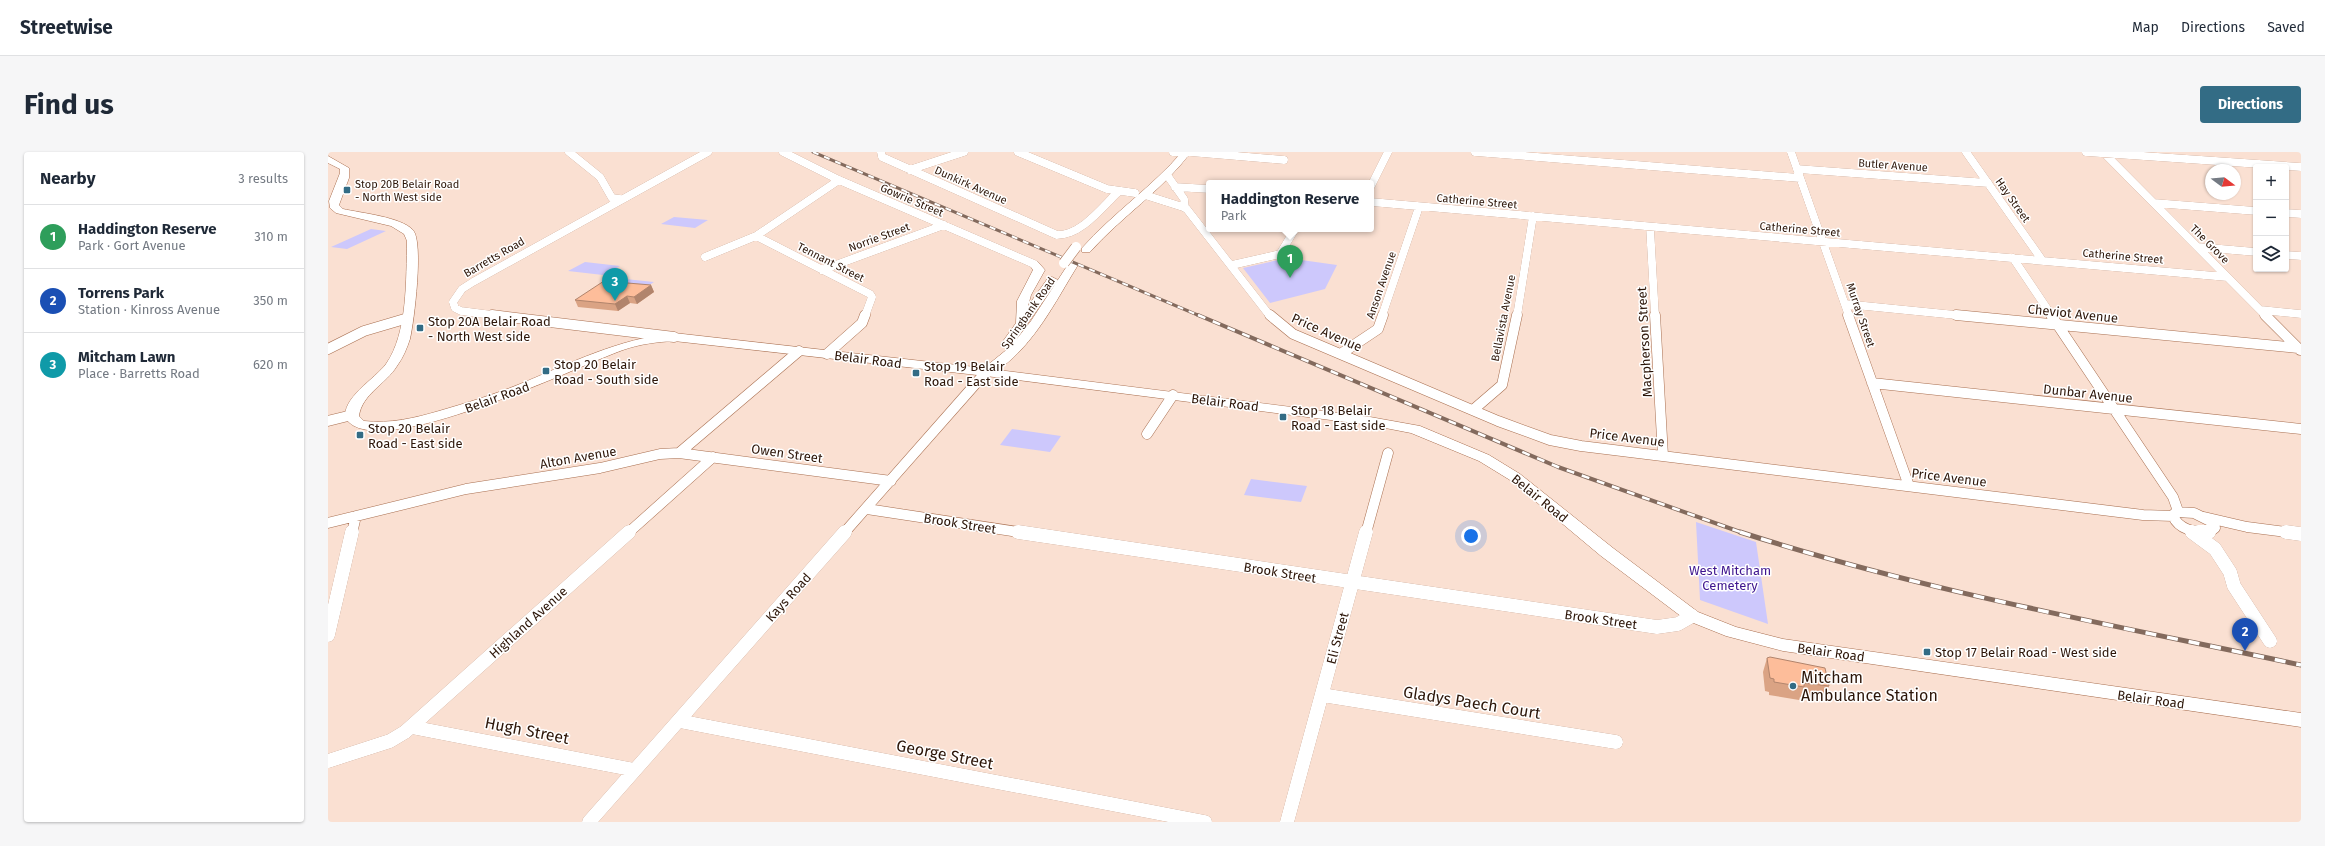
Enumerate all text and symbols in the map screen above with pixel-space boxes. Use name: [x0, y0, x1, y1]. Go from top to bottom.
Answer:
text: Streetwise: [20, 16, 113, 39]
text: Map: [2132, 19, 2159, 36]
text: Directions: [2181, 19, 2245, 36]
text: Saved: [2267, 19, 2305, 36]
button: Directions: [2200, 86, 2301, 123]
text: Find us: [24, 88, 114, 121]
street label: Butler Avenue: [1858, 157, 1928, 174]
street label: Dunkirk Avenue: [933, 164, 1009, 207]
north arrow: [2205, 164, 2241, 200]
map controls: [2253, 164, 2289, 272]
button: +: [2253, 164, 2289, 200]
text: Nearby: [40, 168, 95, 189]
text: 3 results: [238, 171, 288, 186]
street label: Hay Street: [1993, 175, 2033, 225]
place label: Stop 20B Belair Road - North West side: [355, 178, 459, 204]
popup: [1206, 180, 1374, 232]
street label: Gowrie Street: [878, 181, 945, 220]
marker: Stop 20B Belair Road - North West side: [342, 185, 352, 195]
text: Haddington Reserve: [1221, 190, 1359, 208]
street label: Catherine Street: [1436, 191, 1518, 212]
button: −: [2253, 200, 2289, 236]
text: Park: [1221, 208, 1246, 223]
street label: Catherine Street: [1759, 219, 1841, 240]
text: Haddington Reserve: [78, 220, 217, 238]
street label: Norrie Street: [847, 220, 912, 255]
street label: The Grove: [2187, 222, 2232, 267]
text: 1: [50, 229, 56, 244]
text: 310 m: [254, 229, 288, 244]
street label: Barretts Road: [461, 235, 527, 280]
button: layers: [2253, 236, 2289, 272]
text: Park · Gort Avenue: [78, 238, 186, 253]
street label: Tennant Street: [795, 240, 866, 285]
pin: 1: [1277, 245, 1303, 278]
street label: Catherine Street: [2082, 246, 2164, 267]
street label: Anson Avenue: [1364, 250, 1399, 320]
pin: 3: [602, 268, 628, 301]
street label: Bellavista Avenue: [1489, 274, 1518, 362]
street label: Springbank Road: [999, 275, 1058, 352]
street label: Murray Street: [1843, 281, 1878, 349]
text: Torrens Park: [78, 284, 164, 302]
street label: Macpherson Street: [1634, 286, 1655, 398]
text: 2: [50, 293, 56, 308]
text: 350 m: [253, 293, 288, 308]
street label: Cheviot Avenue: [2027, 301, 2119, 326]
text: Station · Kinross Avenue: [78, 302, 220, 317]
street label: Price Avenue: [1289, 310, 1364, 355]
place label: Stop 20A Belair Road - North West side: [428, 314, 551, 344]
marker: Stop 20A Belair Road - North West side: [415, 323, 425, 333]
text: Mitcham Lawn: [78, 348, 175, 366]
street label: Belair Road: [833, 348, 903, 371]
text: 3: [50, 357, 56, 372]
text: 620 m: [253, 357, 288, 372]
place label: Stop 20 Belair Road - South side: [554, 357, 659, 387]
place label: Stop 19 Belair Road - East side: [924, 359, 1019, 389]
text: Place · Barretts Road: [78, 366, 200, 381]
marker: Stop 20 Belair Road - South side: [541, 366, 551, 376]
marker: Stop 19 Belair Road - East side: [911, 368, 921, 378]
street label: Belair Road: [463, 379, 532, 416]
street label: Dunbar Avenue: [2042, 381, 2133, 406]
street label: Belair Road: [1190, 391, 1260, 414]
place label: Stop 18 Belair Road - East side: [1291, 403, 1386, 433]
marker: Stop 18 Belair Road - East side: [1278, 412, 1288, 422]
place label: Stop 20 Belair Road - East side: [368, 421, 463, 451]
street label: Price Avenue: [1589, 425, 1665, 450]
marker: Stop 20 Belair Road - East side: [355, 430, 365, 440]
street label: Owen Street: [750, 441, 824, 466]
street label: Alton Avenue: [539, 443, 618, 472]
street label: Price Avenue: [1911, 465, 1987, 490]
street label: Belair Road: [1509, 471, 1571, 526]
street label: Brook Street: [923, 510, 997, 537]
your location: [1461, 526, 1481, 546]
street label: Brook Street: [1243, 559, 1317, 586]
park label: West Mitcham Cemetery: [1689, 563, 1771, 593]
street label: Kays Road: [763, 570, 814, 625]
street label: Highland Avenue: [486, 583, 570, 661]
street label: Brook Street: [1564, 607, 1638, 632]
street label: Eli Street: [1323, 610, 1352, 666]
pin: 2: [2232, 618, 2258, 651]
street label: Belair Road: [1796, 640, 1866, 665]
place label: Stop 17 Belair Road - West side: [1935, 645, 2117, 660]
marker: Stop 17 Belair Road - West side: [1922, 647, 1932, 657]
place label: Mitcham Ambulance Station: [1801, 668, 1938, 705]
marker: Mitcham Ambulance Station: [1788, 681, 1798, 691]
street label: Gladys Paech Court: [1402, 682, 1542, 723]
street label: Belair Road: [2116, 687, 2186, 712]
street label: Hugh Street: [483, 713, 571, 748]
street label: George Street: [895, 736, 995, 773]

